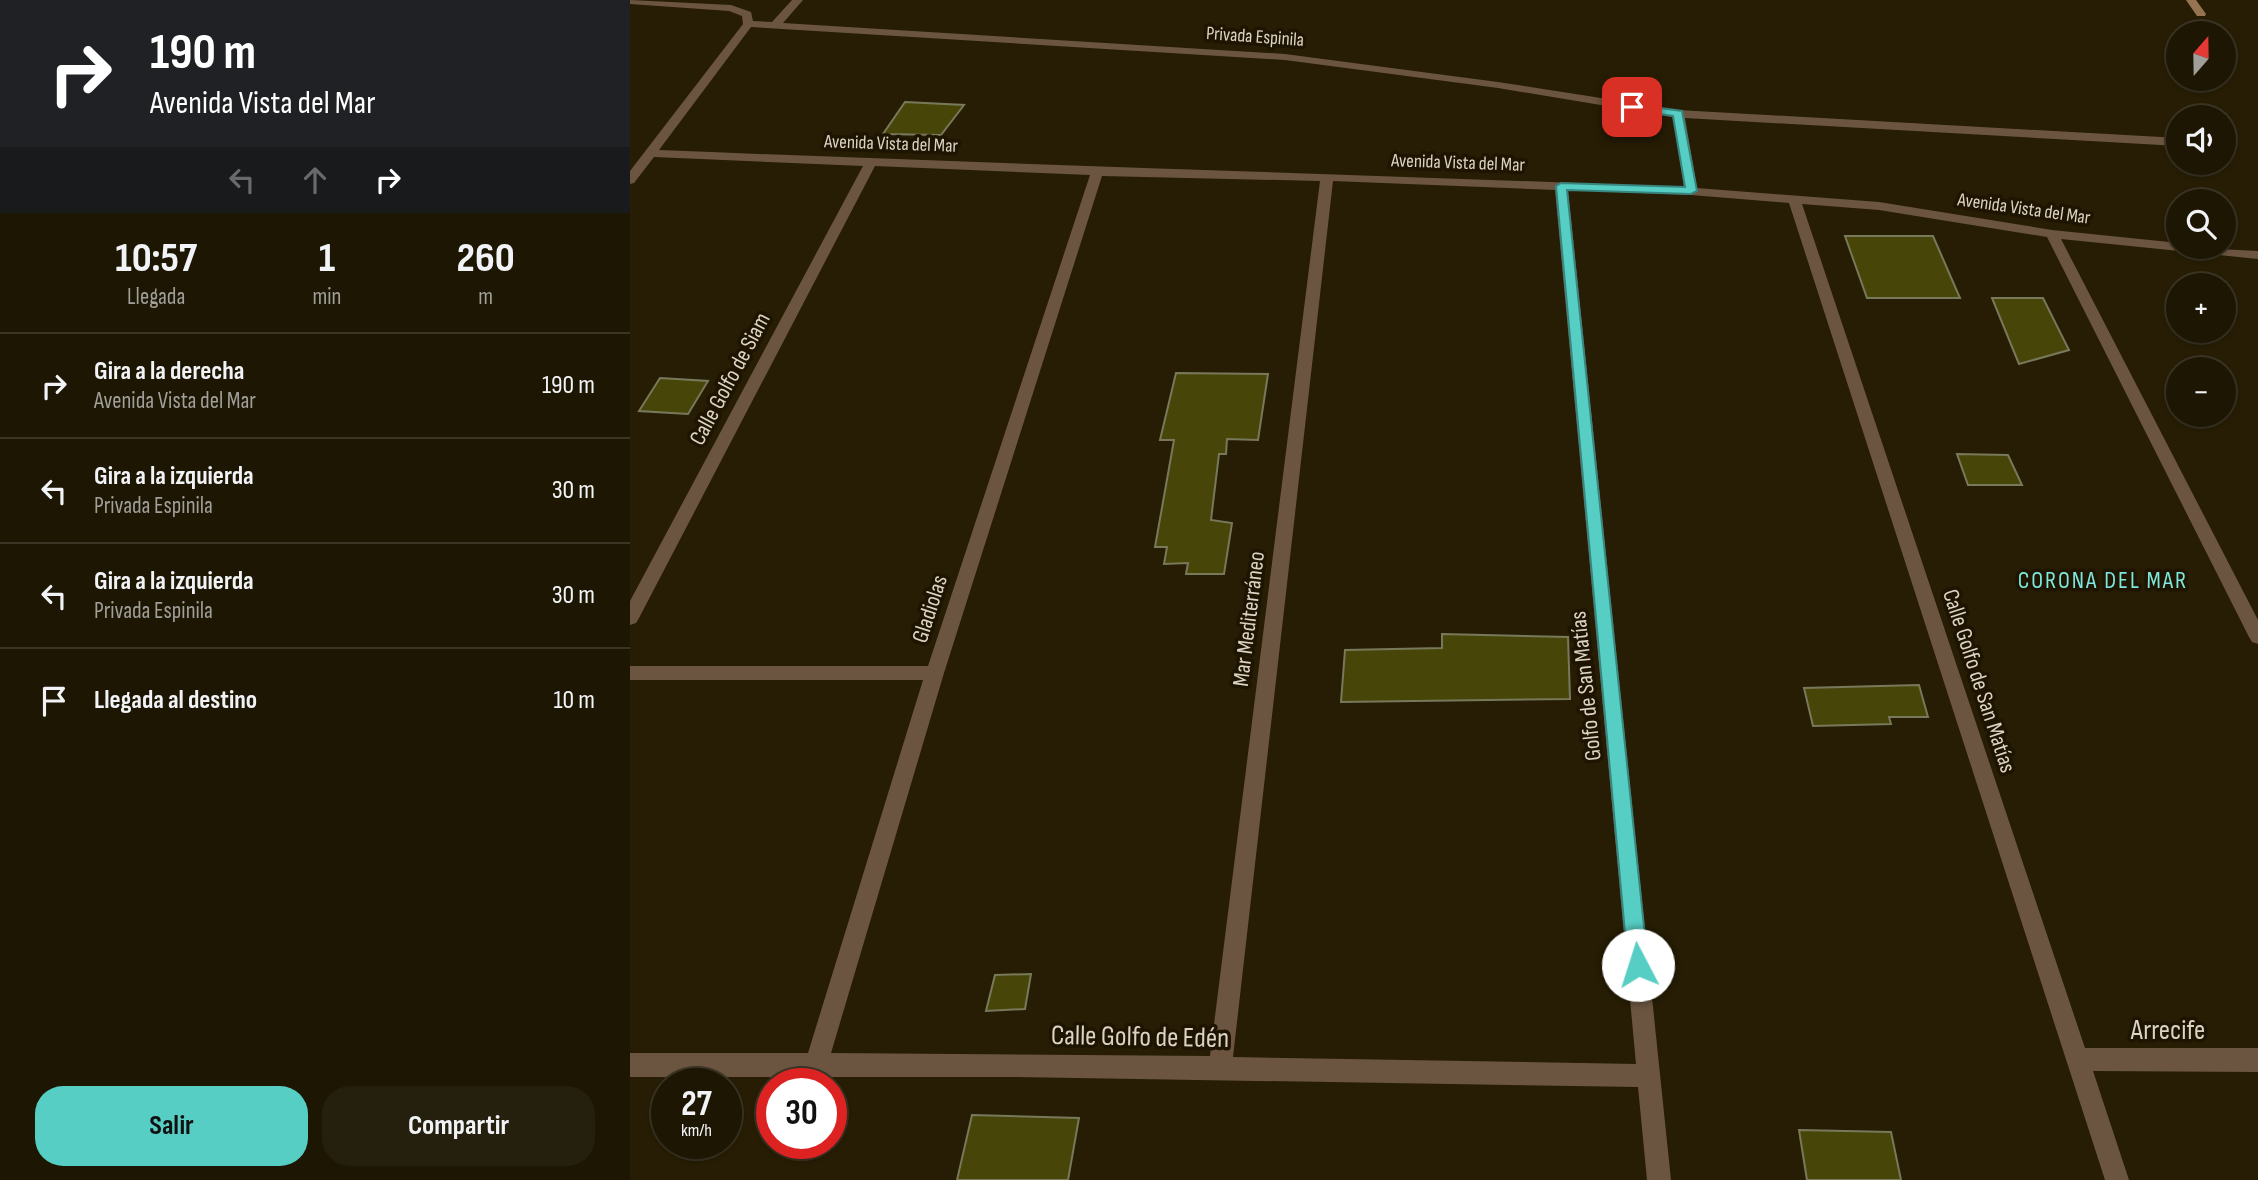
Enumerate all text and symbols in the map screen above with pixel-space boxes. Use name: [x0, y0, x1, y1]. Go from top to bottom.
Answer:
north arrow: [2166, 21, 2236, 91]
map controls: [2166, 21, 2236, 427]
street label: Privada Espinila: [1205, 22, 1305, 52]
text: 190 m: [150, 24, 256, 83]
icon: right: [35, 28, 126, 119]
pin: [1602, 77, 1662, 137]
text: Avenida Vista del Mar: [150, 84, 375, 123]
icon: arrive: [1613, 88, 1651, 126]
button: sound: [2166, 105, 2236, 175]
street label: Avenida Vista del Mar: [823, 130, 959, 158]
street label: Avenida Vista del Mar: [1390, 149, 1526, 177]
icon: left: [223, 161, 261, 199]
icon: ahead: [296, 161, 334, 199]
icon: right: [369, 161, 407, 199]
street label: Avenida Vista del Mar: [1955, 188, 2092, 230]
button: search: [2166, 189, 2236, 259]
text: 10:57: [115, 233, 197, 284]
text: 1: [319, 233, 335, 284]
text: 260: [457, 233, 515, 284]
button: +: [2166, 273, 2236, 343]
text: Llegada: [127, 283, 185, 311]
text: min: [312, 283, 341, 311]
text: m: [478, 283, 493, 311]
street label: Calle Golfo de Siam: [683, 308, 777, 450]
text: Gira a la derecha: [94, 356, 244, 387]
button: −: [2166, 357, 2236, 427]
icon: right: [35, 367, 73, 405]
text: 190 m: [542, 370, 595, 401]
text: Avenida Vista del Mar: [94, 387, 256, 415]
text: Gira a la izquierda: [94, 461, 254, 492]
icon: left: [35, 472, 73, 510]
text: 30 m: [552, 475, 595, 506]
text: Privada Espinila: [94, 492, 213, 520]
street label: Mar Mediterráneo: [1227, 550, 1271, 688]
text: Gira a la izquierda: [94, 566, 254, 597]
district label: CORONA DEL MAR: [2018, 566, 2188, 595]
street label: Gladiolas: [906, 572, 954, 646]
icon: left: [35, 577, 73, 615]
text: 30 m: [552, 580, 595, 611]
street label: Calle Golfo de San Matías: [1936, 586, 2022, 776]
text: Privada Espinila: [94, 597, 213, 625]
street label: Golfo de San Matías: [1564, 610, 1608, 762]
icon: arrive: [35, 682, 73, 720]
text: Llegada al destino: [94, 685, 257, 716]
text: 10 m: [553, 685, 595, 716]
position arrow: [1601, 928, 1675, 1002]
street label: Arrecife: [2130, 1014, 2205, 1047]
street label: Calle Golfo de Edén: [1051, 1019, 1229, 1055]
speed limit sign: 30: [756, 1068, 847, 1159]
text: 27: [681, 1083, 712, 1126]
button: Salir: [35, 1086, 308, 1166]
button: Compartir: [322, 1086, 595, 1166]
text: km/h: [681, 1120, 712, 1141]

